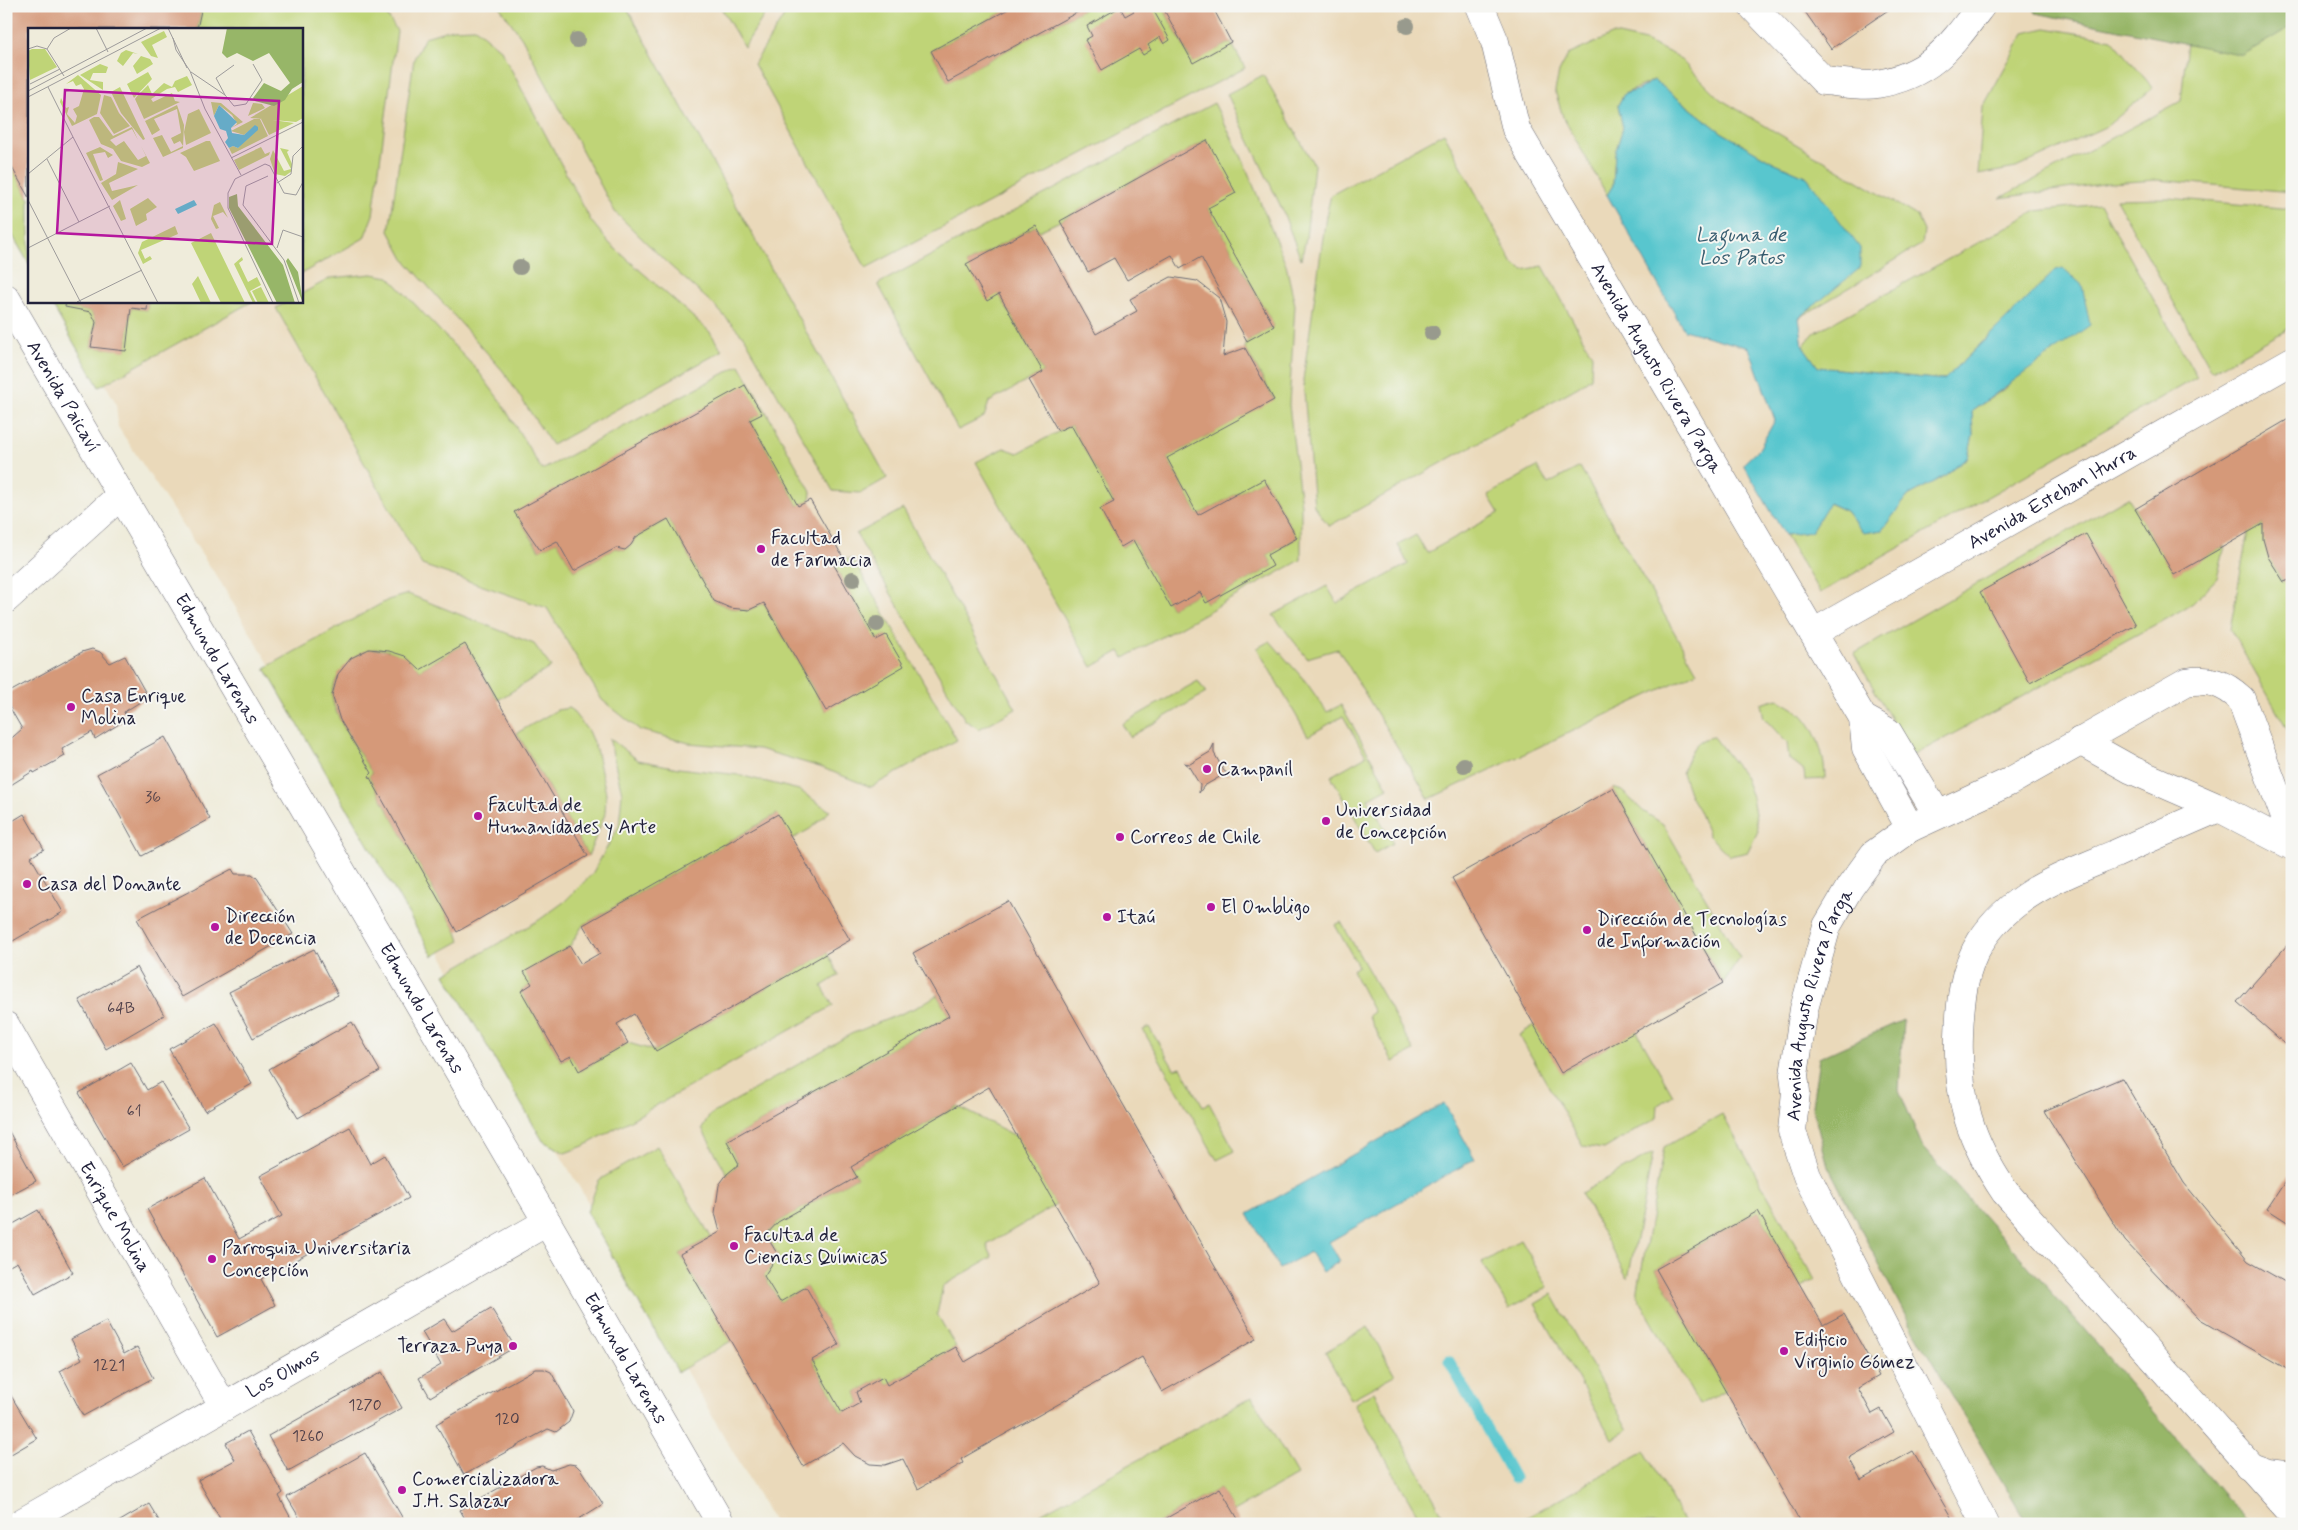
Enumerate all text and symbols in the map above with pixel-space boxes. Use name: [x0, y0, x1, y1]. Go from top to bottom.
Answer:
inset map: [28, 28, 302, 302]
water label: Laguna de Los Patos: [1696, 222, 1788, 272]
street label: Avenida Augusto Rivera Parga: [1585, 258, 1729, 479]
street label: Avenida Paicaví: [21, 336, 106, 457]
street label: Avenida Esteban Iturra: [1963, 440, 2141, 555]
place label: Facultad de Farmacia: [771, 526, 872, 573]
marker: Facultad de Farmacia: [755, 543, 767, 555]
street label: Edmundo Larenas: [169, 589, 265, 729]
place label: Casa Enrique Molina: [81, 684, 186, 731]
marker: Casa Enrique Molina: [65, 701, 77, 713]
place label: Campanil: [1217, 757, 1293, 782]
marker: Campanil: [1201, 763, 1213, 775]
house number: 36: [145, 787, 161, 808]
place label: Facultad de Humanidades y Arte: [488, 793, 656, 841]
place label: Universidad de Concepción: [1336, 798, 1447, 845]
marker: Facultad de Humanidades y Arte: [472, 810, 484, 822]
marker: Universidad de Concepción: [1320, 815, 1332, 827]
place label: Correos de Chile: [1130, 825, 1261, 850]
marker: Correos de Chile: [1114, 831, 1126, 843]
place label: Casa del Donante: [37, 872, 181, 897]
marker: Casa del Donante: [21, 878, 33, 890]
street label: Avenida Augusto Rivera Parga: [1781, 883, 1859, 1122]
place label: El Ombligo: [1221, 895, 1310, 921]
marker: El Ombligo: [1205, 901, 1217, 913]
place label: Dirección de Docencia: [225, 904, 317, 951]
place label: Itaú: [1117, 905, 1155, 930]
place label: Dirección de Tecnologías de Información: [1597, 907, 1788, 957]
marker: Itaú: [1101, 911, 1113, 923]
marker: Dirección de Docencia: [209, 921, 221, 933]
marker: Dirección de Tecnologías de Información: [1581, 924, 1593, 936]
street label: Edmundo Larenas: [374, 938, 470, 1078]
house number: 64B: [107, 998, 135, 1019]
house number: 61: [126, 1101, 142, 1122]
street label: Enrique Molina: [74, 1157, 157, 1277]
place label: Facultad de Ciencias Químicas: [744, 1223, 887, 1270]
place label: Parroquia Universitaria Concepción: [222, 1236, 411, 1283]
marker: Facultad de Ciencias Químicas: [728, 1240, 740, 1252]
marker: Parroquia Universitaria Concepción: [206, 1253, 218, 1265]
street label: Edmundo Larenas: [578, 1288, 673, 1429]
place label: Edificio Virginio Gómez: [1794, 1328, 1915, 1377]
place label: Terraza Puya: [397, 1334, 503, 1359]
marker: Terraza Puya: [507, 1340, 519, 1352]
street label: Los Olmos: [242, 1342, 324, 1404]
marker: Edificio Virginio Gómez: [1778, 1345, 1790, 1357]
house number: 1221: [93, 1355, 125, 1376]
house number: 1270: [348, 1395, 382, 1416]
house number: 120: [494, 1409, 520, 1430]
house number: 1260: [292, 1426, 324, 1447]
place label: Comercializadora J.H. Salazar: [412, 1467, 559, 1514]
marker: Comercializadora J.H. Salazar: [396, 1484, 408, 1496]

